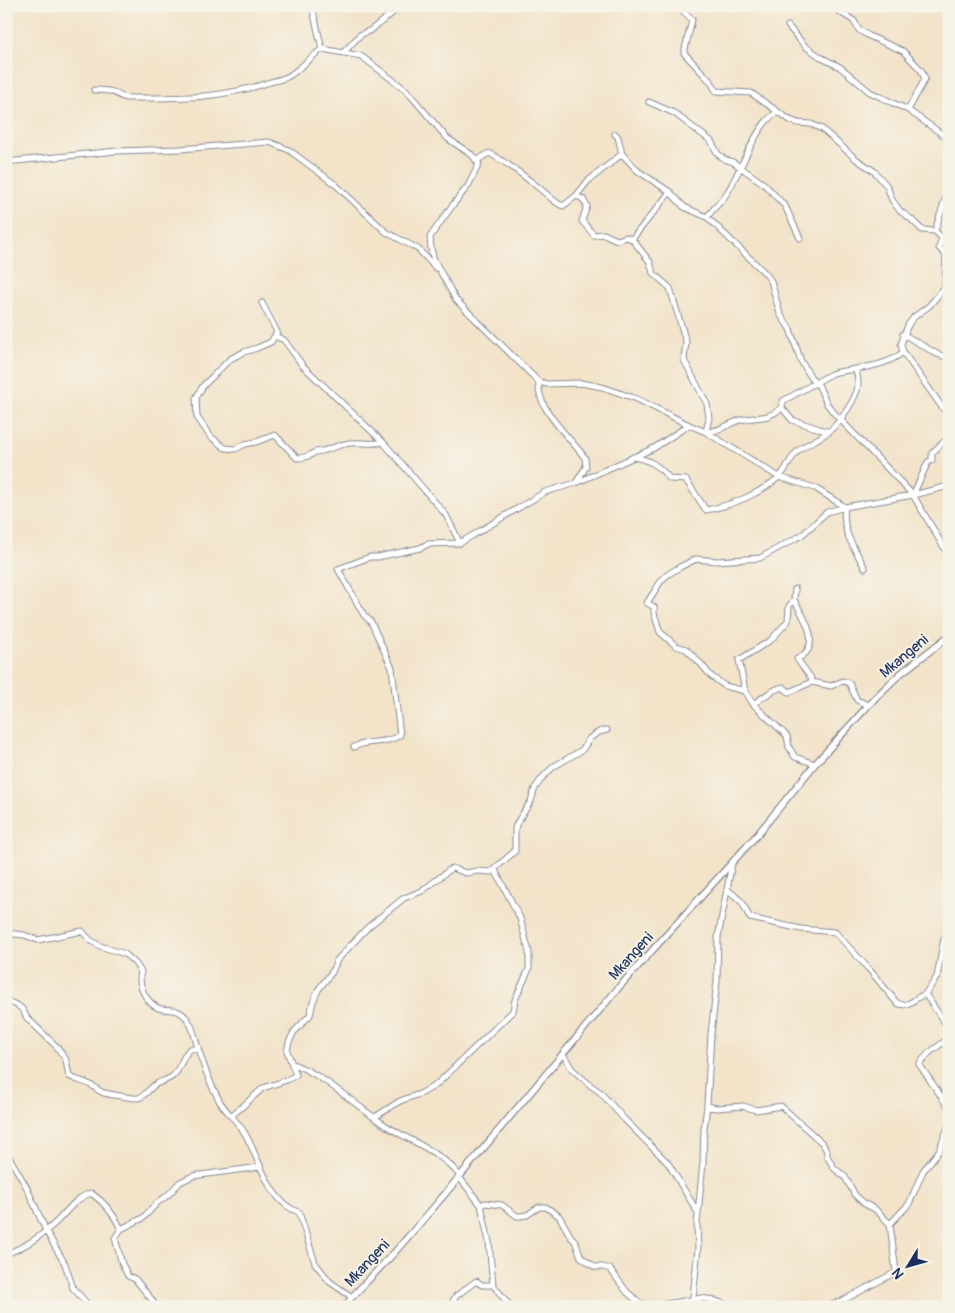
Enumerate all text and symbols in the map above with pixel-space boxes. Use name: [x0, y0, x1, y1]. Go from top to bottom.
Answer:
street label: Mkangeni: [876, 630, 933, 682]
street label: Mkangeni: [605, 928, 658, 984]
street label: Mkangeni: [341, 1235, 394, 1291]
north arrow: [882, 1240, 932, 1290]
text: N: [888, 1265, 908, 1282]

